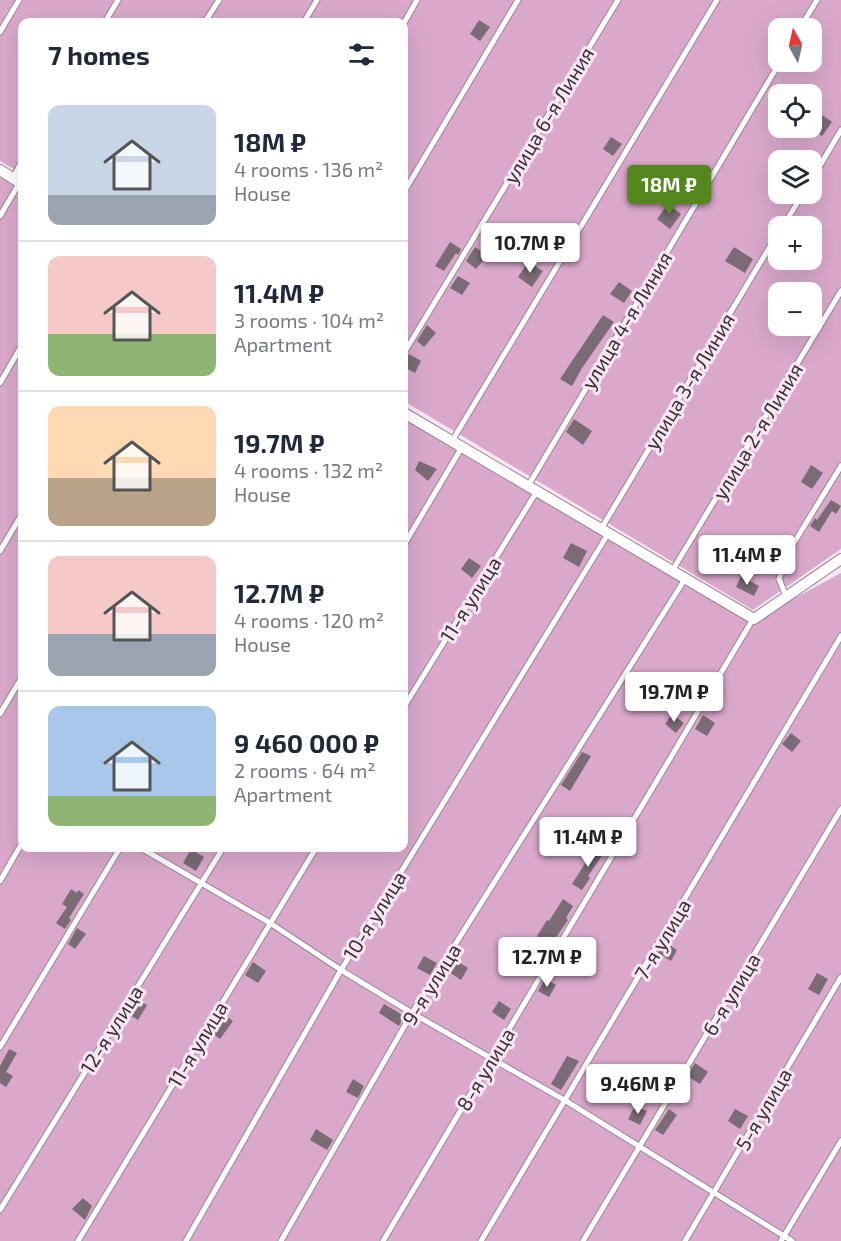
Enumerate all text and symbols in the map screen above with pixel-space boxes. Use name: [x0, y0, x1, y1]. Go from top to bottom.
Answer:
north arrow: [768, 18, 822, 72]
map controls: [768, 18, 822, 336]
icon: filters: [345, 38, 378, 71]
text: 7 homes: [48, 39, 150, 70]
street label: улица 6-я Линия: [498, 42, 599, 188]
button: locate: [768, 84, 822, 138]
text: 18M ₽: [234, 126, 306, 157]
icon: home: [96, 129, 168, 201]
button: layers: [768, 150, 822, 204]
text: 4 rooms · 136 m²: [234, 157, 383, 181]
pin: 18M ₽: [627, 165, 711, 216]
text: 18M ₽: [641, 172, 697, 196]
text: House: [234, 181, 291, 205]
button: +: [768, 216, 822, 270]
pin: 10.7M ₽: [475, 223, 585, 274]
text: 10.7M ₽: [495, 230, 565, 254]
street label: улица 4-я Линия: [576, 247, 677, 394]
text: 11.4M ₽: [234, 277, 324, 308]
icon: home: [96, 280, 168, 352]
button: −: [768, 282, 822, 336]
text: 3 rooms · 104 m²: [234, 308, 384, 332]
street label: улица 3-я Линия: [639, 308, 740, 454]
text: Apartment: [234, 332, 332, 356]
street label: улица 2-я Линия: [707, 358, 808, 504]
text: 19.7M ₽: [234, 427, 325, 458]
icon: home: [96, 430, 168, 502]
text: 4 rooms · 132 m²: [234, 458, 383, 482]
text: House: [234, 482, 291, 506]
pin: 11.4M ₽: [692, 535, 802, 586]
text: 11.4M ₽: [712, 542, 782, 566]
street label: 11-я улица: [434, 552, 506, 647]
text: 12.7M ₽: [234, 577, 324, 608]
icon: home: [96, 580, 168, 652]
text: 4 rooms · 120 m²: [234, 608, 384, 632]
text: House: [234, 632, 291, 656]
pin: 19.7M ₽: [619, 672, 729, 723]
text: 19.7M ₽: [639, 679, 709, 703]
text: 9 460 000 ₽: [234, 727, 379, 758]
icon: home: [96, 730, 168, 802]
text: 2 rooms · 64 m²: [234, 758, 376, 782]
text: Apartment: [234, 782, 332, 806]
pin: 11.4M ₽: [533, 817, 643, 868]
text: 11.4M ₽: [553, 824, 623, 848]
street label: 10-я улица: [337, 866, 412, 964]
street label: 7-я улица: [629, 894, 696, 984]
pin: 12.7M ₽: [492, 937, 602, 988]
street label: 9-я улица: [397, 939, 466, 1030]
text: 12.7M ₽: [512, 944, 582, 968]
street label: 6-я улица: [697, 949, 766, 1040]
street label: 12-я улица: [74, 981, 148, 1078]
street label: 11-я улица: [162, 997, 233, 1092]
street label: 8-я улица: [451, 1023, 520, 1115]
pin: 9.46M ₽: [583, 1064, 693, 1115]
street label: 5-я улица: [730, 1064, 797, 1155]
text: 9.46M ₽: [600, 1071, 676, 1095]

